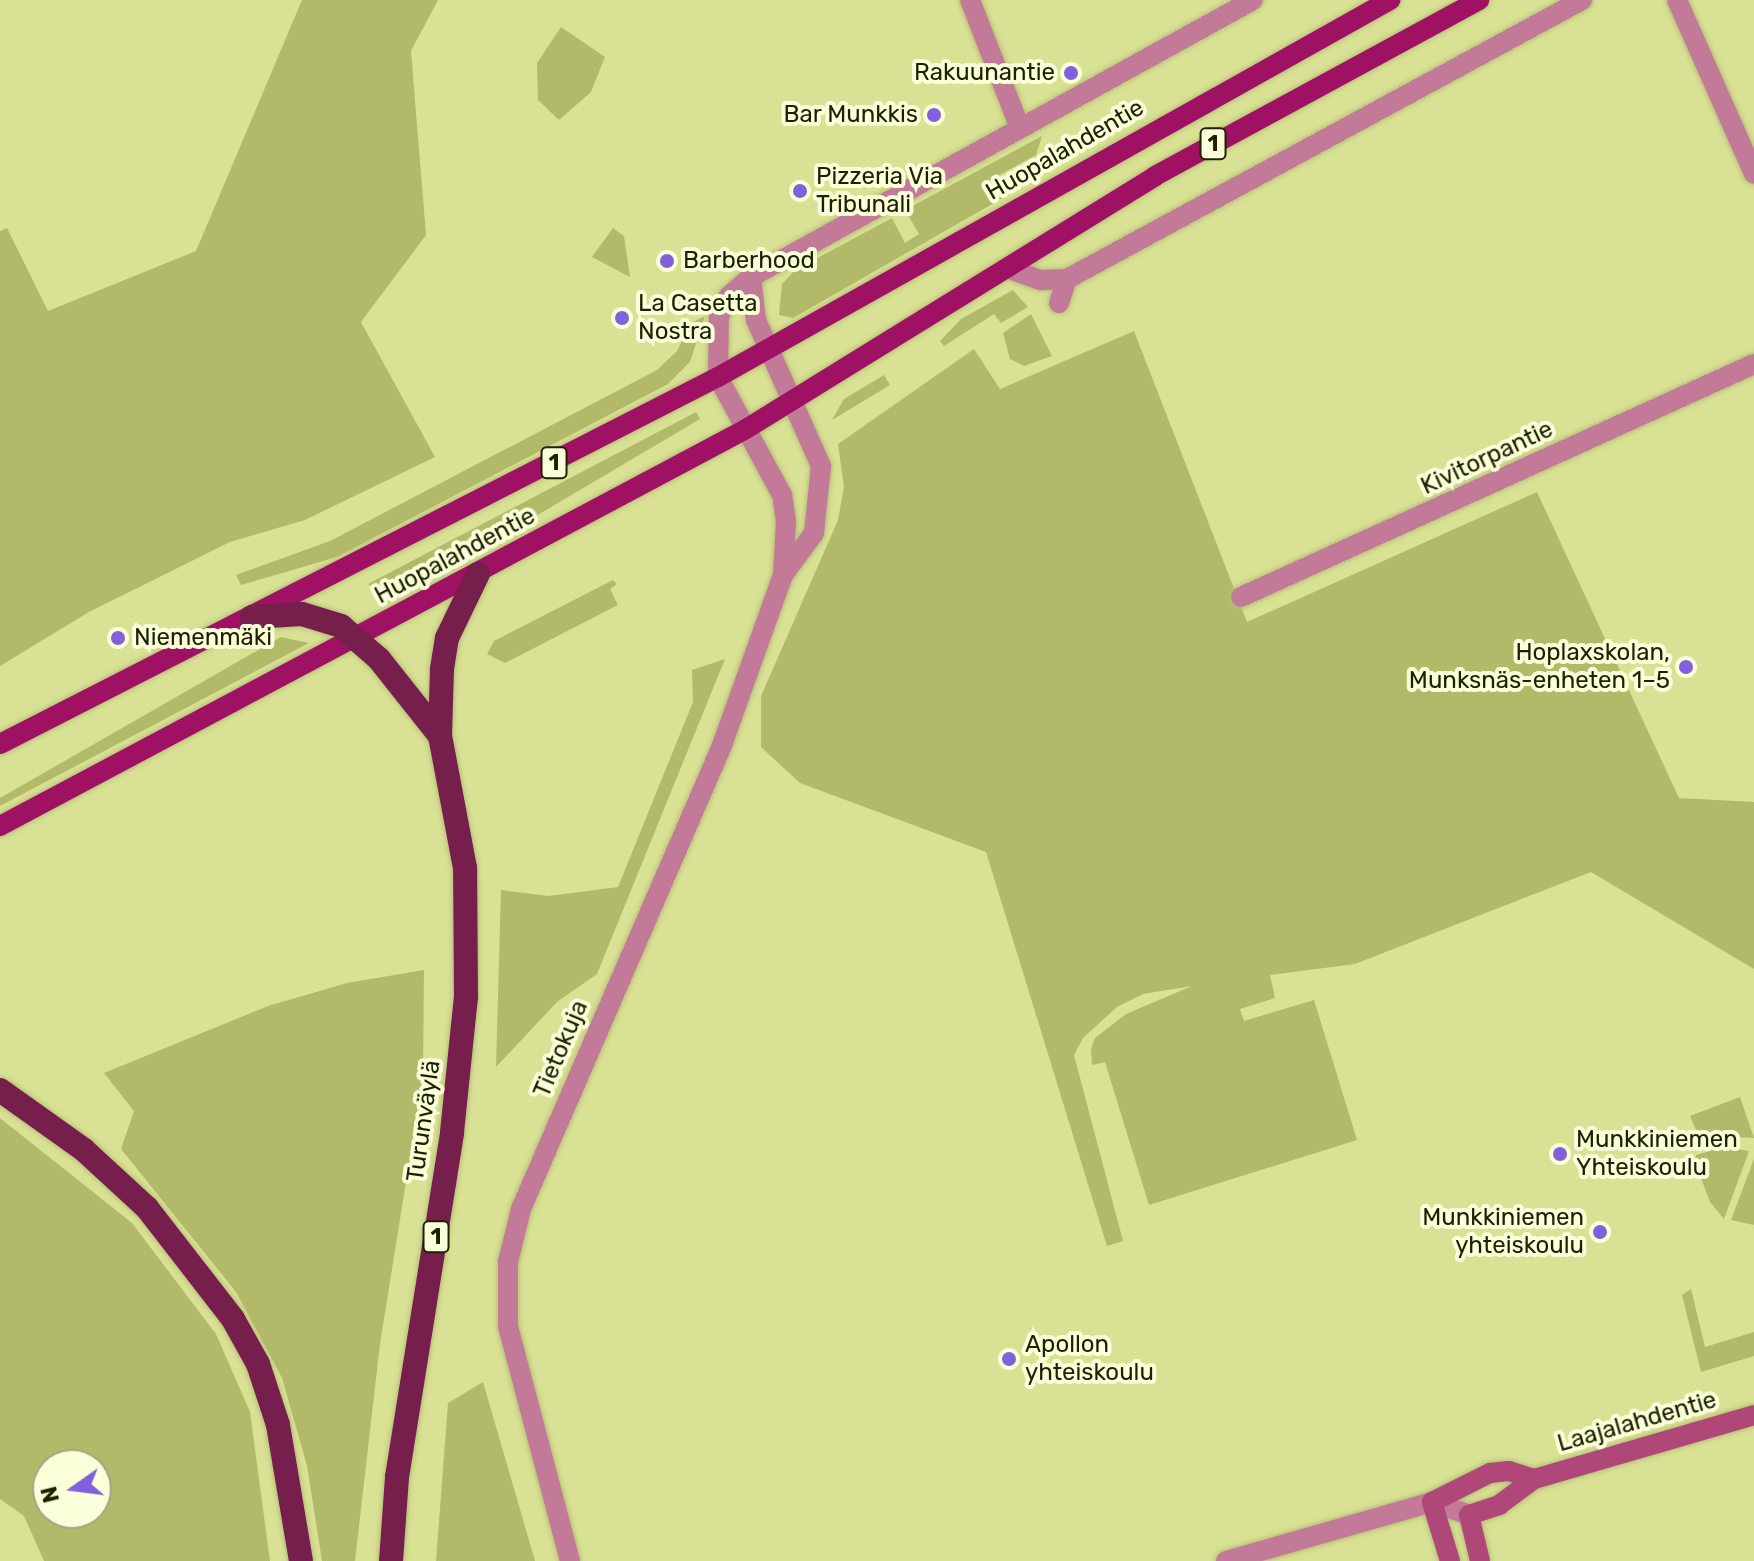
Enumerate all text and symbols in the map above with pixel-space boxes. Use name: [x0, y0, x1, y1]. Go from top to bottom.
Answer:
place label: Rakuunantie: [914, 59, 1055, 87]
marker: Rakuunantie: [1062, 64, 1080, 82]
street label: Huopalahdentie: [981, 93, 1149, 207]
place label: Bar Munkkis: [783, 101, 918, 129]
marker: Bar Munkkis: [925, 106, 943, 124]
road number: 1: [1199, 126, 1227, 162]
place label: Pizzeria Via Tribunali: [816, 163, 944, 219]
marker: Pizzeria Via Tribunali: [791, 182, 809, 200]
place label: Barberhood: [683, 247, 815, 275]
marker: Barberhood: [658, 252, 676, 270]
place label: La Casetta Nostra: [638, 290, 757, 346]
marker: La Casetta Nostra: [613, 309, 631, 327]
street label: Kivitorpantie: [1416, 415, 1558, 501]
road number: 1: [540, 445, 568, 481]
street label: Huopalahdentie: [370, 502, 540, 610]
place label: Niemenmäki: [134, 624, 272, 652]
marker: Niemenmäki: [109, 629, 127, 647]
place label: Hoplaxskolan, Munksnäs-enheten 1–5: [1409, 639, 1670, 695]
marker: Hoplaxskolan, Munksnäs-enheten 1–5: [1677, 658, 1695, 676]
street label: Tietokuja: [528, 996, 594, 1102]
street label: Turunväylä: [401, 1058, 447, 1184]
place label: Munkkiniemen Yhteiskoulu: [1576, 1126, 1738, 1182]
marker: Munkkiniemen Yhteiskoulu: [1551, 1145, 1569, 1163]
place label: Munkkiniemen yhteiskoulu: [1422, 1204, 1584, 1260]
road number: 1: [422, 1219, 450, 1255]
marker: Munkkiniemen yhteiskoulu: [1591, 1223, 1609, 1241]
place label: Apollon yhteiskoulu: [1025, 1331, 1154, 1387]
marker: Apollon yhteiskoulu: [1000, 1350, 1018, 1368]
street label: Laajalahdentie: [1554, 1386, 1720, 1458]
north arrow: [32, 1449, 112, 1529]
text: N: [35, 1484, 65, 1505]

